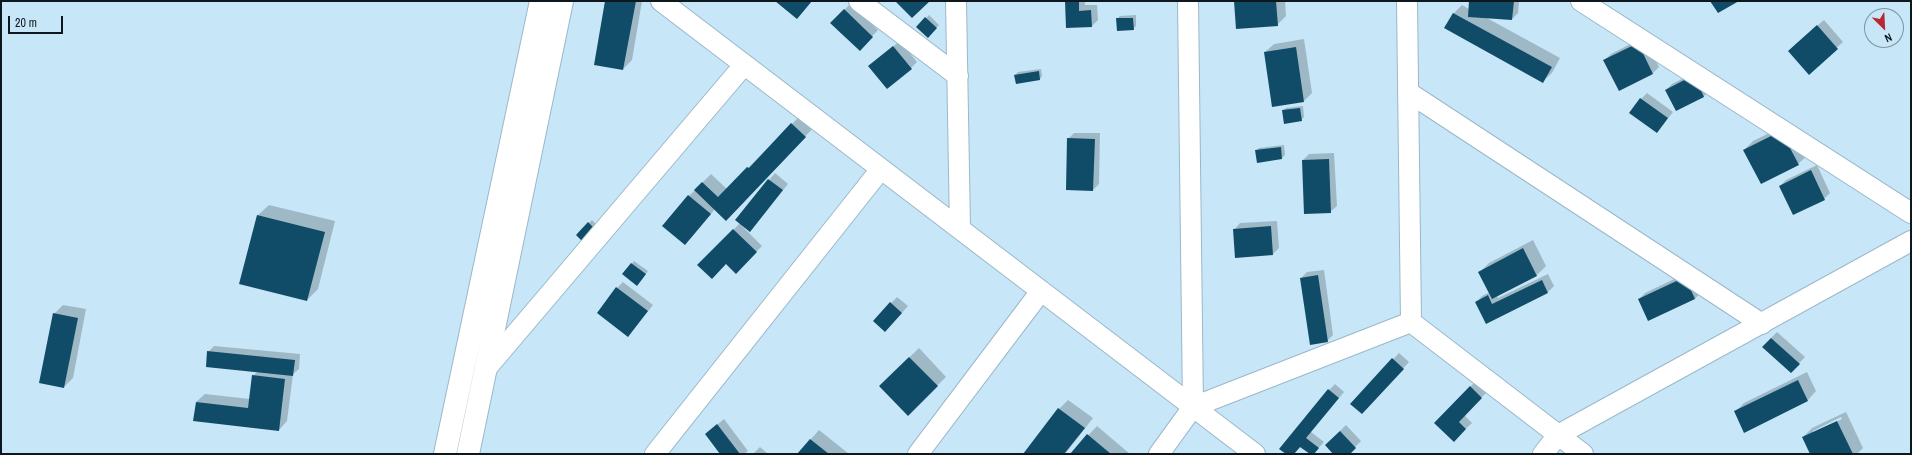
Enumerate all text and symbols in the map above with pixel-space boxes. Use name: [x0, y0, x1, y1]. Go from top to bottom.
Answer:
scale bar: [10, 8, 65, 34]
north arrow: [1864, 8, 1904, 48]
text: 20 m: [15, 15, 37, 31]
text: N: [1883, 30, 1894, 46]

